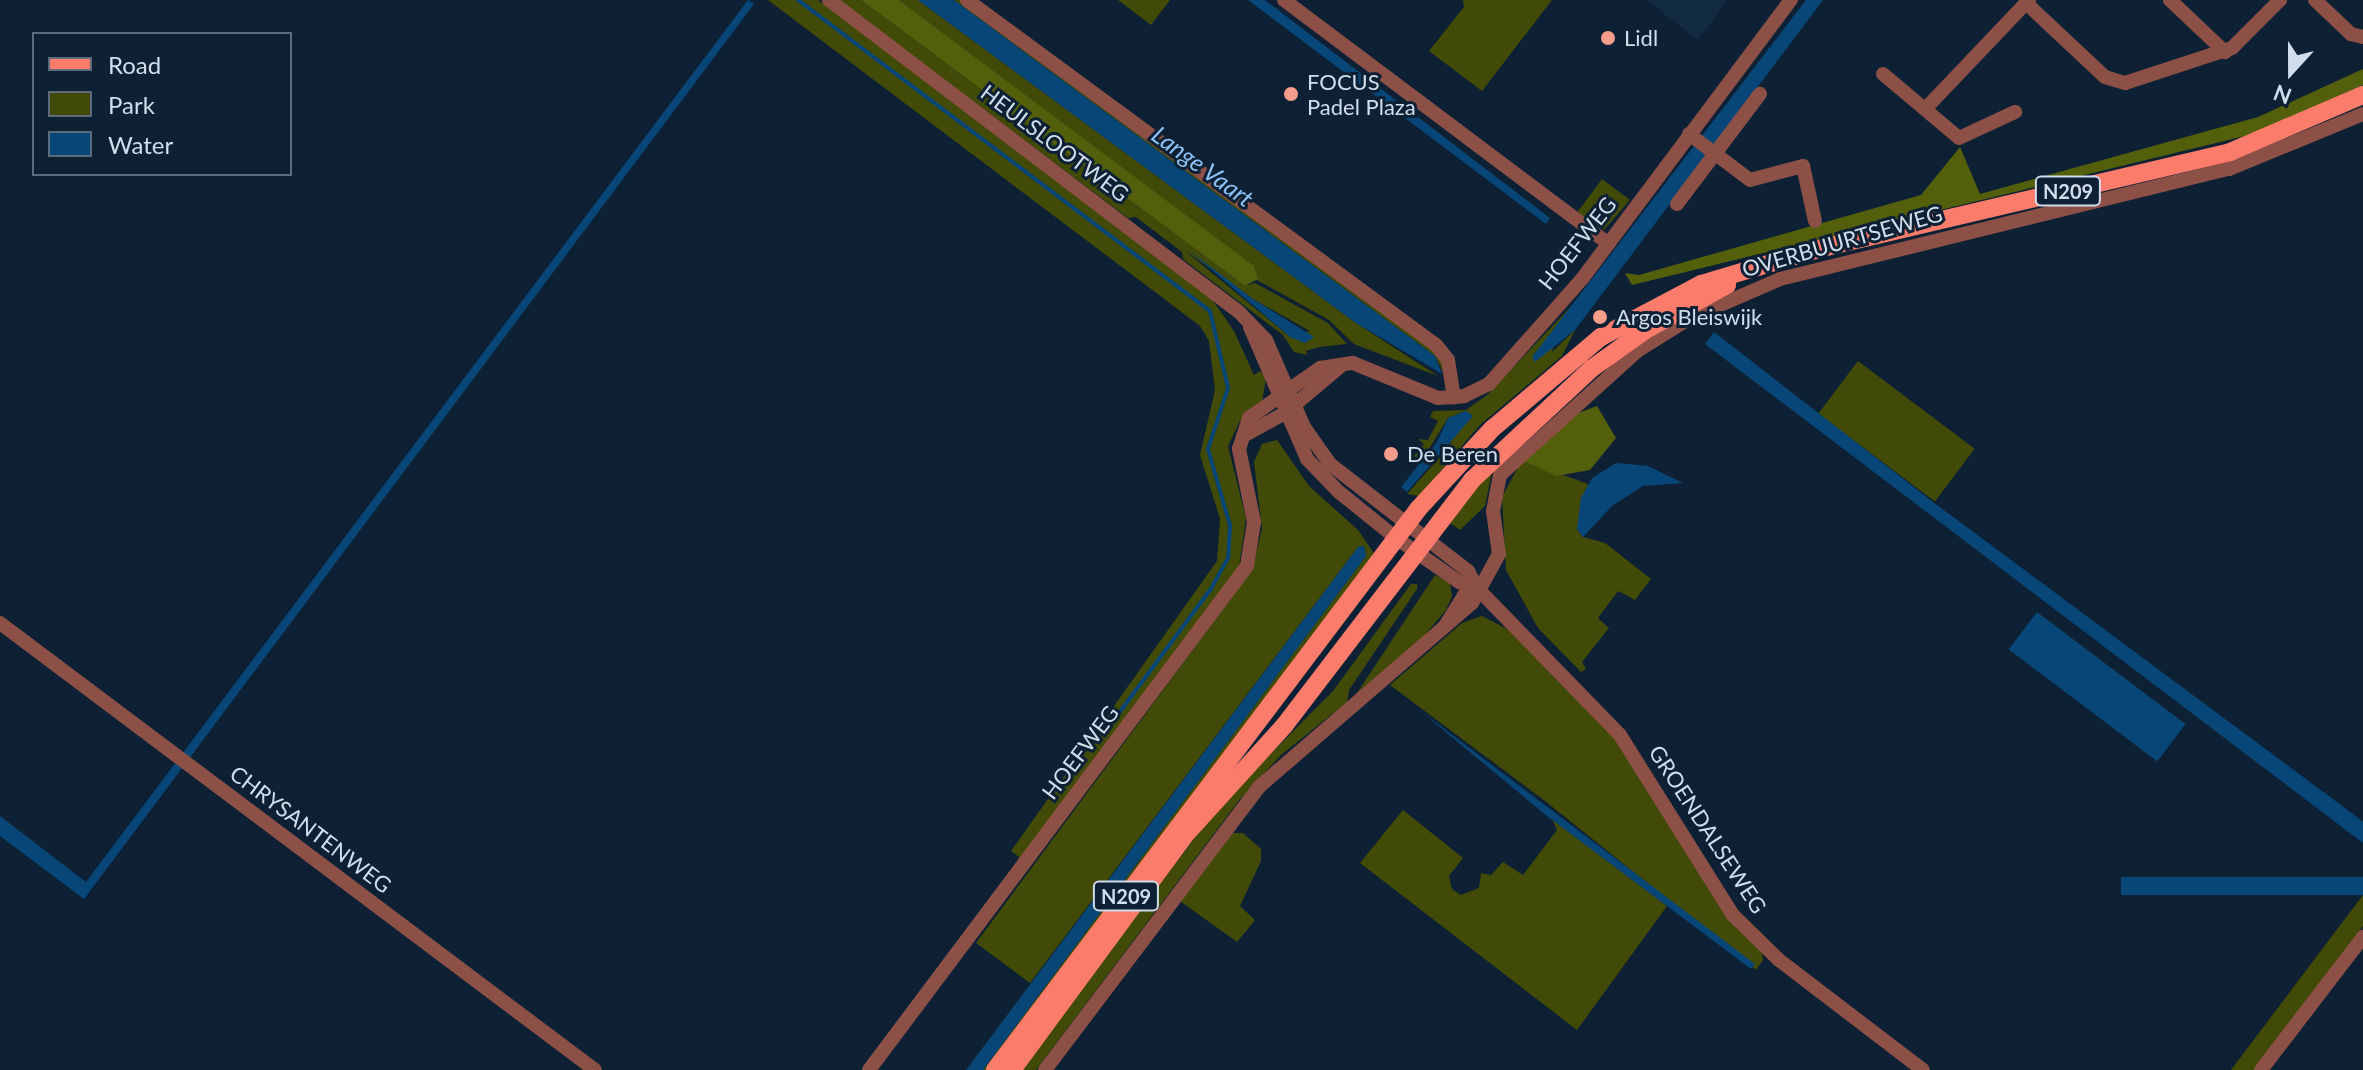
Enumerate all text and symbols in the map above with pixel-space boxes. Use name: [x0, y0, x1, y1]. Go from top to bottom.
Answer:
place label: Lidl: [1624, 25, 1658, 51]
marker: Lidl: [1599, 29, 1617, 47]
legend: [32, 32, 292, 176]
north arrow: [2251, 32, 2331, 112]
text: Road: [108, 50, 161, 79]
place label: FOCUS Padel Plaza: [1307, 68, 1416, 120]
street label: HEULSLOOTWEG: [976, 79, 1134, 207]
text: N: [2269, 79, 2295, 111]
marker: FOCUS Padel Plaza: [1282, 85, 1300, 103]
text: Park: [108, 90, 155, 119]
water label: Lange Vaart: [1146, 119, 1260, 213]
text: Water: [108, 130, 173, 159]
road number: N209: [2034, 175, 2102, 207]
street label: HOEFWEG: [1532, 191, 1622, 295]
street label: OVERBUURTSEWEG: [1739, 200, 1945, 282]
place label: Argos Bleiswijk: [1616, 304, 1762, 330]
marker: Argos Bleiswijk: [1591, 308, 1609, 326]
place label: De Beren: [1407, 441, 1498, 467]
marker: De Beren: [1382, 445, 1400, 463]
street label: HOEFWEG: [1036, 700, 1124, 804]
street label: GROENDALSEWEG: [1644, 740, 1772, 918]
street label: CHRYSANTENWEG: [225, 760, 397, 898]
road number: N209: [1092, 880, 1160, 912]

